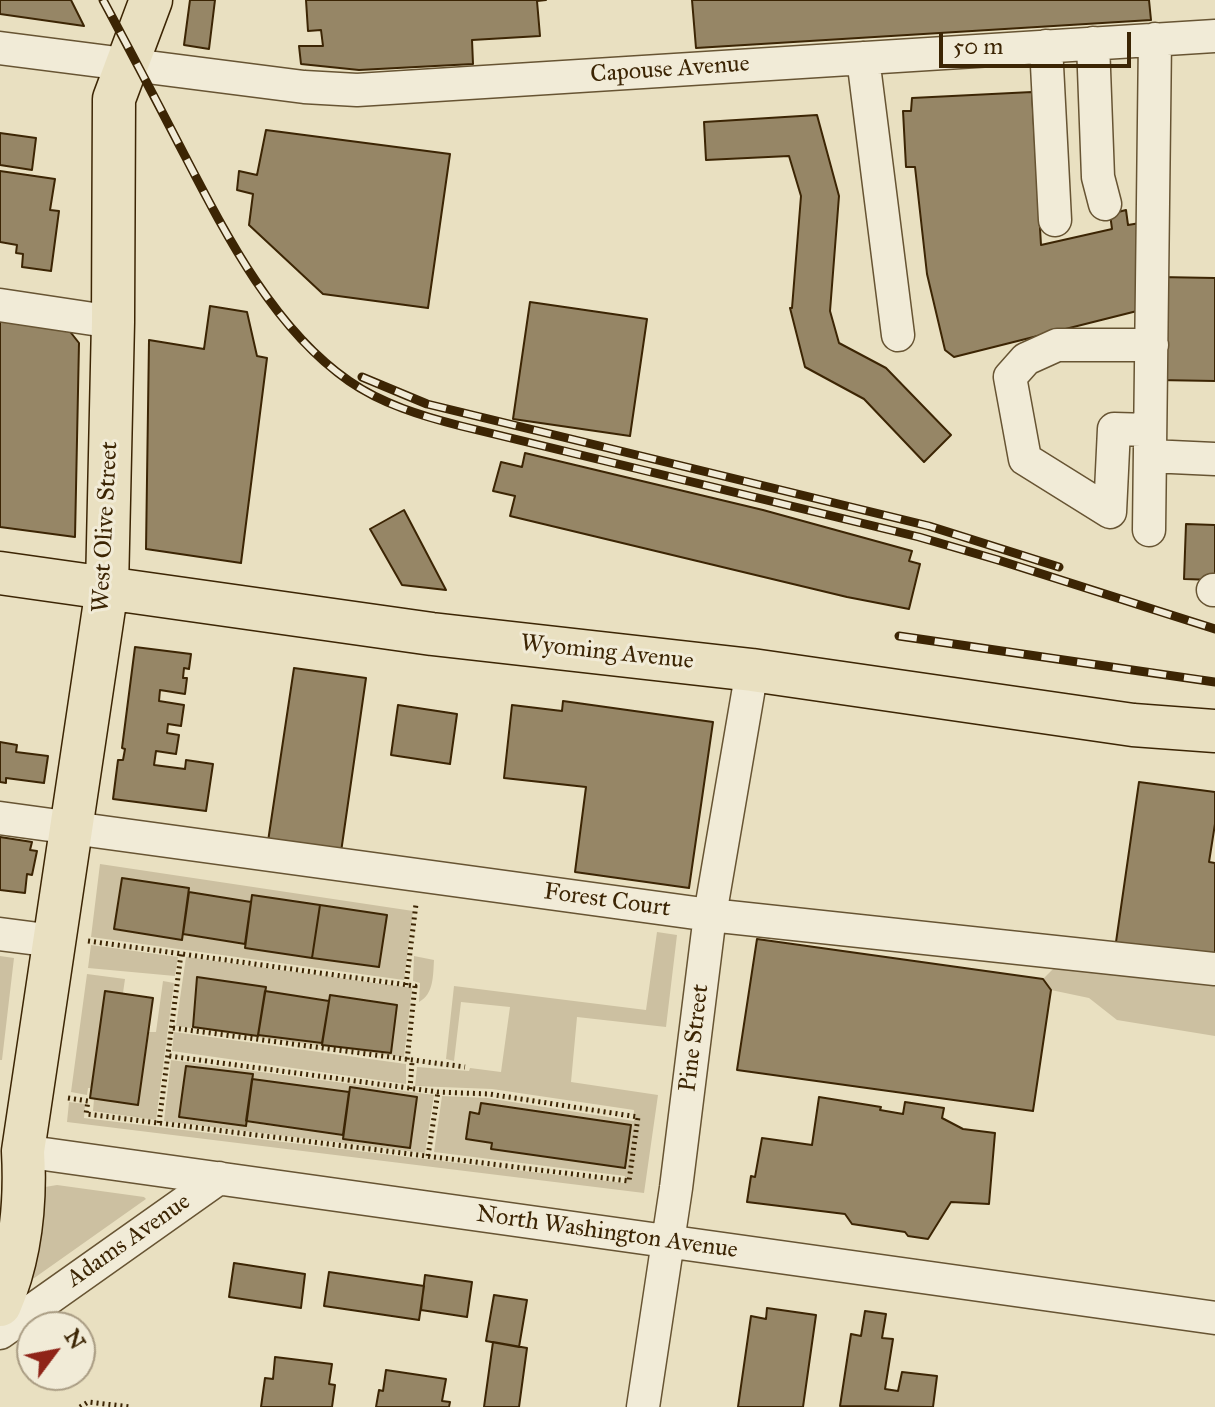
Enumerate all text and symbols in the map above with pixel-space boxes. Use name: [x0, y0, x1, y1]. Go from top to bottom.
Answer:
scale bar: [943, 16, 1135, 66]
text: 50 m: [953, 31, 1003, 61]
street label: Capouse Avenue: [589, 50, 751, 90]
street label: West Olive Street: [87, 441, 125, 613]
street label: Wyoming Avenue: [519, 630, 695, 676]
street label: Forest Court: [542, 878, 672, 924]
street label: Pine Street: [674, 983, 716, 1093]
street label: Adams Avenue: [62, 1188, 196, 1294]
street label: North Washington Avenue: [474, 1200, 740, 1266]
north arrow: [16, 1311, 96, 1391]
text: N: [59, 1324, 91, 1354]

